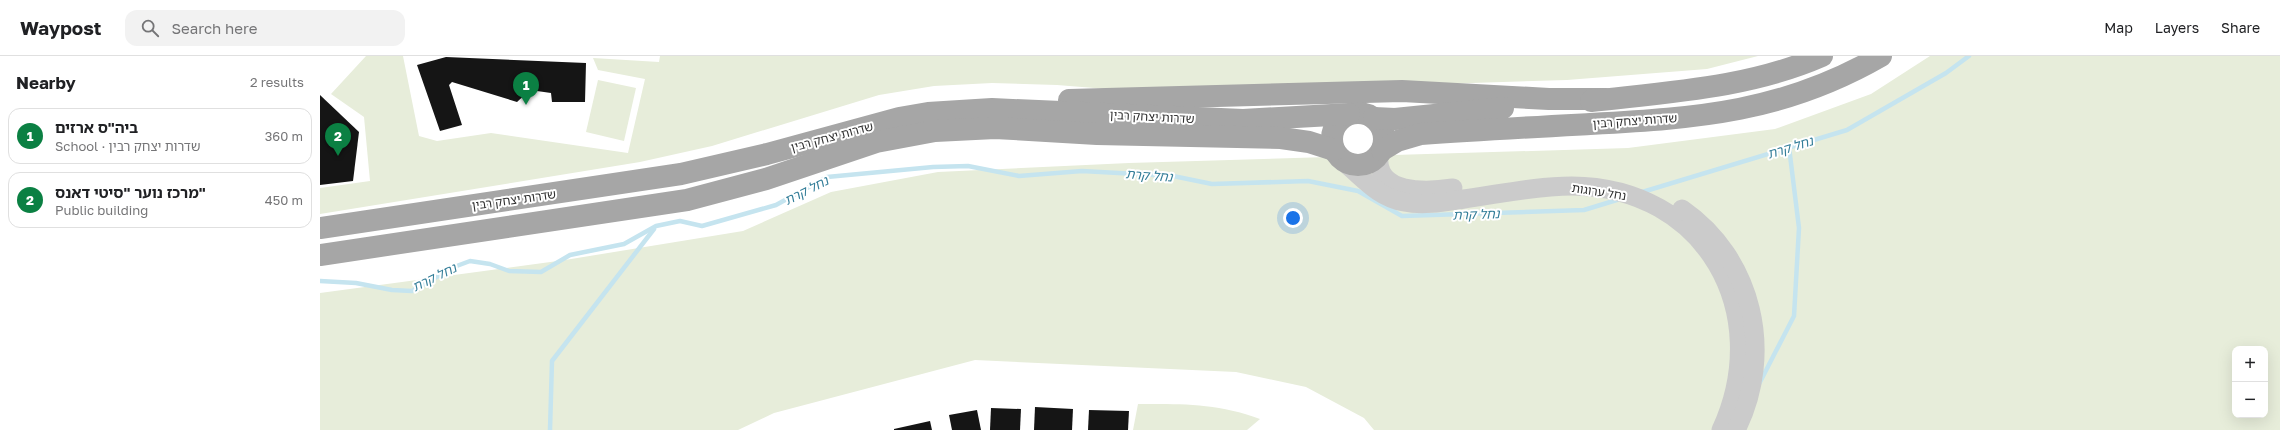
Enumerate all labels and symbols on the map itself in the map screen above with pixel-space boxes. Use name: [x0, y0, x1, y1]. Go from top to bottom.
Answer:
pin: 1: [513, 72, 539, 105]
street label: שדרות יצחק רבין: [1109, 107, 1195, 126]
street label: שדרות יצחק רבין: [1592, 110, 1678, 131]
street label: שדרות יצחק רבין: [789, 118, 875, 155]
pin: 2: [325, 123, 351, 156]
water label: נחל קרת: [1765, 132, 1816, 162]
water label: נחל קרת: [1125, 165, 1174, 185]
water label: נחל קרת: [781, 172, 832, 208]
street label: נחל ערוגות: [1571, 180, 1627, 203]
street label: שדרות יצחק רבין: [471, 186, 557, 213]
water label: נחל קרת: [1452, 205, 1501, 223]
your location: [1283, 208, 1303, 228]
water label: נחל קרת: [409, 259, 460, 295]

